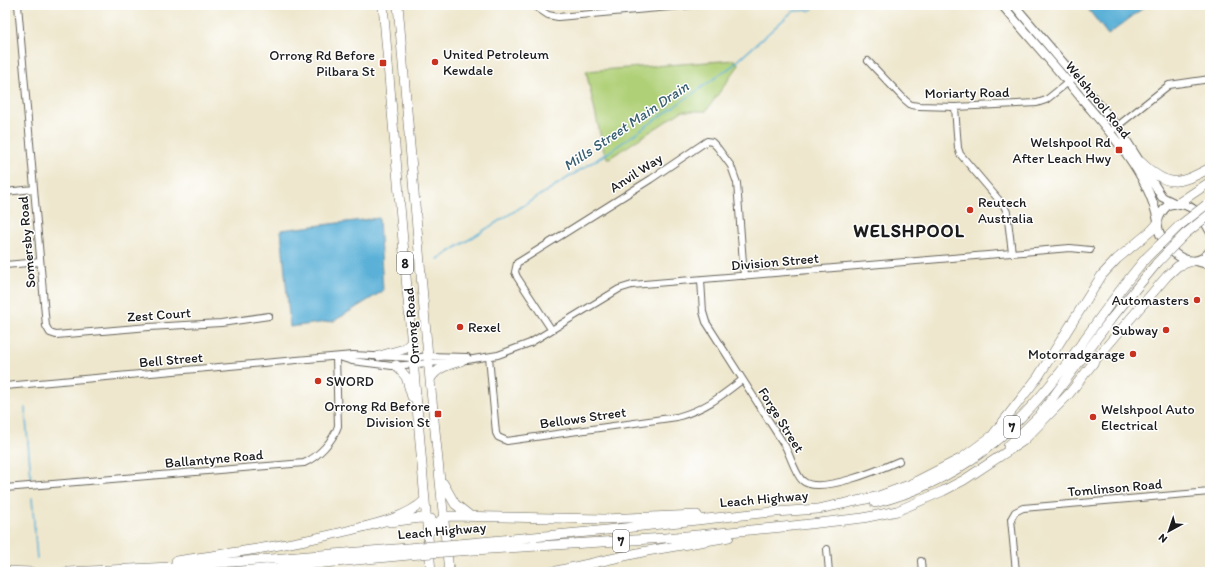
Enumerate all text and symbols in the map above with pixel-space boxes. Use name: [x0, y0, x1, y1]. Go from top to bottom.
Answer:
place label: United Petroleum Kewdale: [443, 46, 549, 79]
place label: Orrong Rd Before Pilbara St: [269, 47, 375, 80]
marker: United Petroleum Kewdale: [430, 57, 440, 67]
marker: Orrong Rd Before Pilbara St: [378, 58, 388, 68]
street label: Welshpool Road: [1062, 58, 1135, 142]
water label: Mills Street Main Drain: [560, 77, 693, 175]
street label: Moriarty Road: [924, 84, 1010, 102]
place label: Welshpool Rd After Leach Hwy: [1013, 134, 1111, 167]
marker: Welshpool Rd After Leach Hwy: [1114, 145, 1124, 155]
street label: Anvil Way: [606, 149, 666, 196]
place label: Reutech Australia: [978, 194, 1034, 227]
street label: Somersby Road: [14, 195, 39, 289]
marker: Reutech Australia: [965, 205, 975, 215]
district label: WELSHPOOL: [853, 220, 965, 242]
street label: Division Street: [730, 250, 820, 274]
road number: 8: [397, 252, 413, 274]
street label: Orrong Road: [400, 287, 424, 365]
place label: Automasters: [1112, 292, 1189, 309]
marker: Automasters: [1192, 295, 1202, 305]
street label: Zest Court: [126, 304, 192, 326]
place label: Rexel: [468, 319, 501, 336]
marker: Rexel: [455, 322, 465, 332]
place label: Subway: [1112, 322, 1158, 339]
marker: Subway: [1161, 325, 1171, 335]
place label: Motorradgarage: [1028, 346, 1125, 363]
street label: Bell Street: [138, 349, 204, 371]
marker: Motorradgarage: [1128, 349, 1138, 359]
place label: SWORD: [326, 373, 374, 390]
marker: SWORD: [313, 376, 323, 386]
street label: Forge Street: [754, 384, 808, 456]
place label: Orrong Rd Before Division St: [324, 398, 430, 431]
place label: Welshpool Auto Electrical: [1101, 401, 1195, 434]
street label: Bellows Street: [539, 404, 627, 432]
marker: Orrong Rd Before Division St: [433, 409, 443, 419]
marker: Welshpool Auto Electrical: [1088, 412, 1098, 422]
road number: 7: [1004, 416, 1020, 438]
street label: Ballantyne Road: [164, 446, 264, 472]
street label: Tomlinson Road: [1067, 475, 1163, 501]
street label: Leach Highway: [719, 487, 809, 511]
north arrow: [1149, 511, 1189, 551]
street label: Leach Highway: [397, 519, 487, 543]
road number: 7: [613, 530, 629, 552]
text: N: [1156, 531, 1170, 546]

